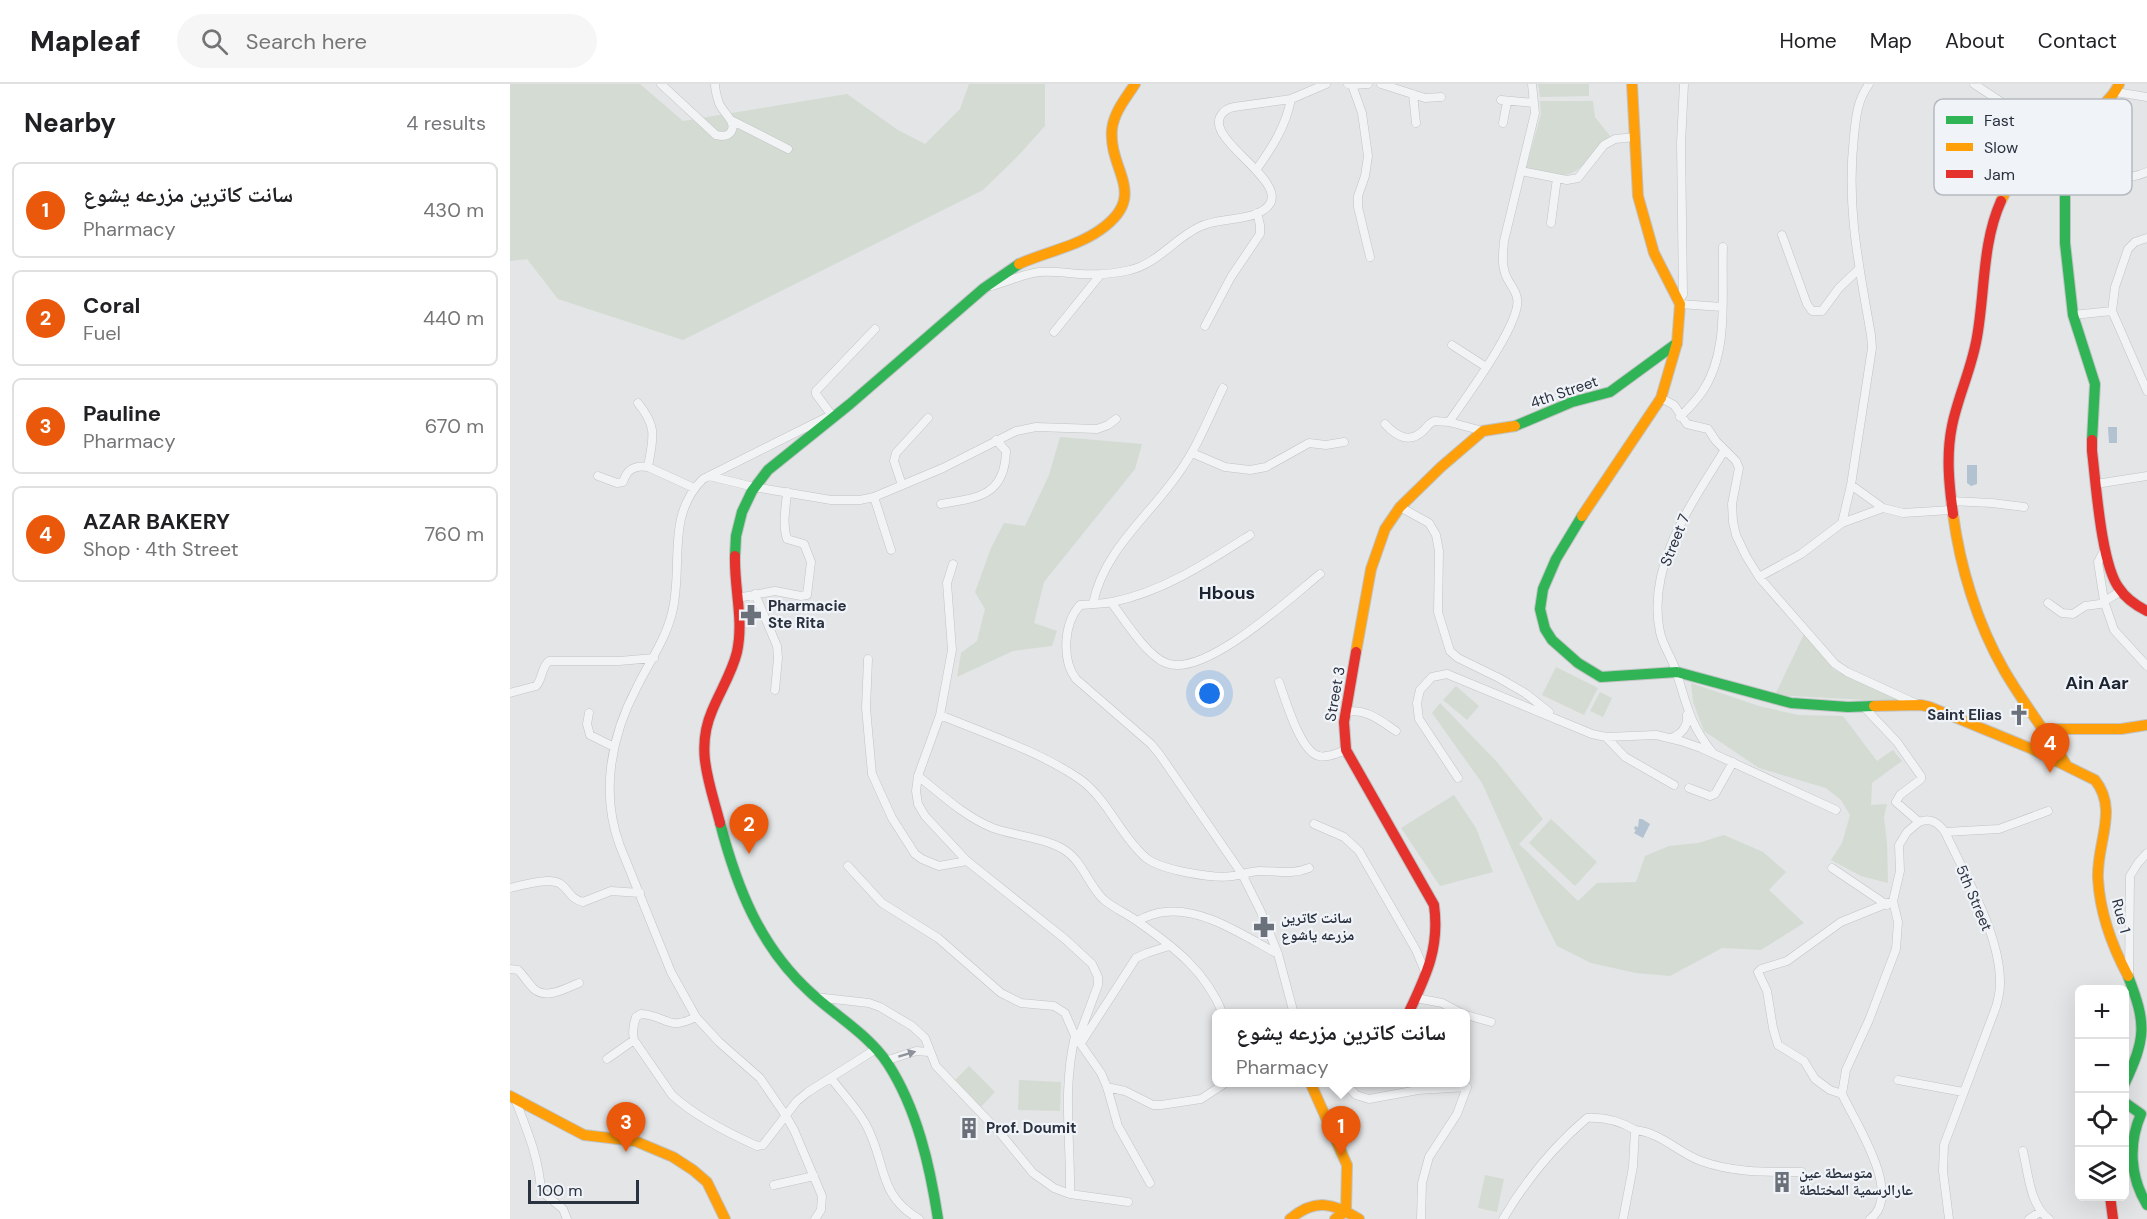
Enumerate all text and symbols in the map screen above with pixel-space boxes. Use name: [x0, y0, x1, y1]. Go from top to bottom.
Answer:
search box: [177, 14, 597, 68]
text: Mapleaf: [30, 23, 141, 60]
icon: search: [198, 25, 231, 58]
text: Search here: [246, 27, 367, 56]
text: Home: [1779, 27, 1837, 55]
text: Map: [1870, 27, 1912, 55]
text: About: [1945, 27, 2005, 55]
text: Contact: [2038, 27, 2117, 55]
legend: [1934, 99, 2132, 195]
text: Nearby: [24, 106, 116, 140]
text: 4 results: [406, 110, 486, 136]
text: Fast: [1984, 110, 2015, 131]
text: Slow: [1984, 137, 2018, 158]
text: Jam: [1984, 164, 2015, 185]
text: سانت كاترين مزرعه يشوع: [83, 180, 293, 209]
text: 1: [42, 197, 49, 223]
text: 430 m: [423, 197, 484, 223]
text: Pharmacy: [83, 216, 176, 242]
text: Coral: [83, 291, 140, 320]
text: 2: [40, 305, 51, 331]
text: 440 m: [423, 305, 484, 331]
text: Fuel: [83, 320, 121, 346]
street label: 4th Street: [1528, 371, 1601, 413]
text: Pauline: [83, 399, 161, 428]
text: 3: [39, 413, 52, 439]
text: 670 m: [425, 413, 484, 439]
text: Pharmacy: [83, 428, 176, 454]
text: AZAR BAKERY: [83, 507, 230, 536]
street label: Street 7: [1656, 511, 1694, 569]
text: 4: [39, 521, 52, 547]
text: 760 m: [424, 521, 484, 547]
text: Shop · 4th Street: [83, 536, 239, 562]
district label: Hbous: [1199, 581, 1255, 605]
place label: Pharmacie Ste Rita: [768, 596, 847, 633]
pharmacy icon: Pharmacie Ste Rita: [739, 603, 763, 627]
street label: Street 3: [1320, 665, 1350, 723]
district label: Ain Aar: [2065, 671, 2129, 695]
your location: [1195, 679, 1224, 708]
church icon: Saint Elias: [2007, 703, 2031, 727]
place label: Saint Elias: [1927, 705, 2002, 725]
pin: 4: [2030, 724, 2070, 773]
pin: 2: [730, 804, 768, 854]
street label: 5th Street: [1951, 862, 1997, 934]
street label: Rue 1: [2107, 897, 2135, 935]
place label: سانت كاترين مزرعه ياشوع: [1281, 908, 1354, 945]
pharmacy icon: سانت كاترين مزرعه ياشوع: [1252, 915, 1276, 939]
map controls: [2075, 985, 2129, 1201]
button: +: [2075, 985, 2129, 1039]
popup: [1212, 1009, 1470, 1087]
text: سانت كاترين مزرعه يشوع: [1236, 1018, 1446, 1047]
button: −: [2075, 1039, 2129, 1093]
one-way arrow: [898, 1049, 916, 1058]
text: Pharmacy: [1236, 1054, 1329, 1080]
button: locate: [2075, 1093, 2129, 1147]
pin: 3: [606, 1102, 646, 1152]
pin: 1: [1322, 1106, 1360, 1156]
building icon: Prof. Doumit: [957, 1116, 981, 1140]
place label: Prof. Doumit: [986, 1118, 1077, 1138]
button: layers: [2075, 1147, 2129, 1201]
place label: متوسطة عين عارالرسمية المختلطة: [1799, 1163, 1913, 1200]
building icon: متوسطة عين عارالرسمية المختلطة: [1770, 1170, 1794, 1194]
scale bar: [528, 1177, 639, 1204]
text: 100 m: [537, 1180, 582, 1201]

